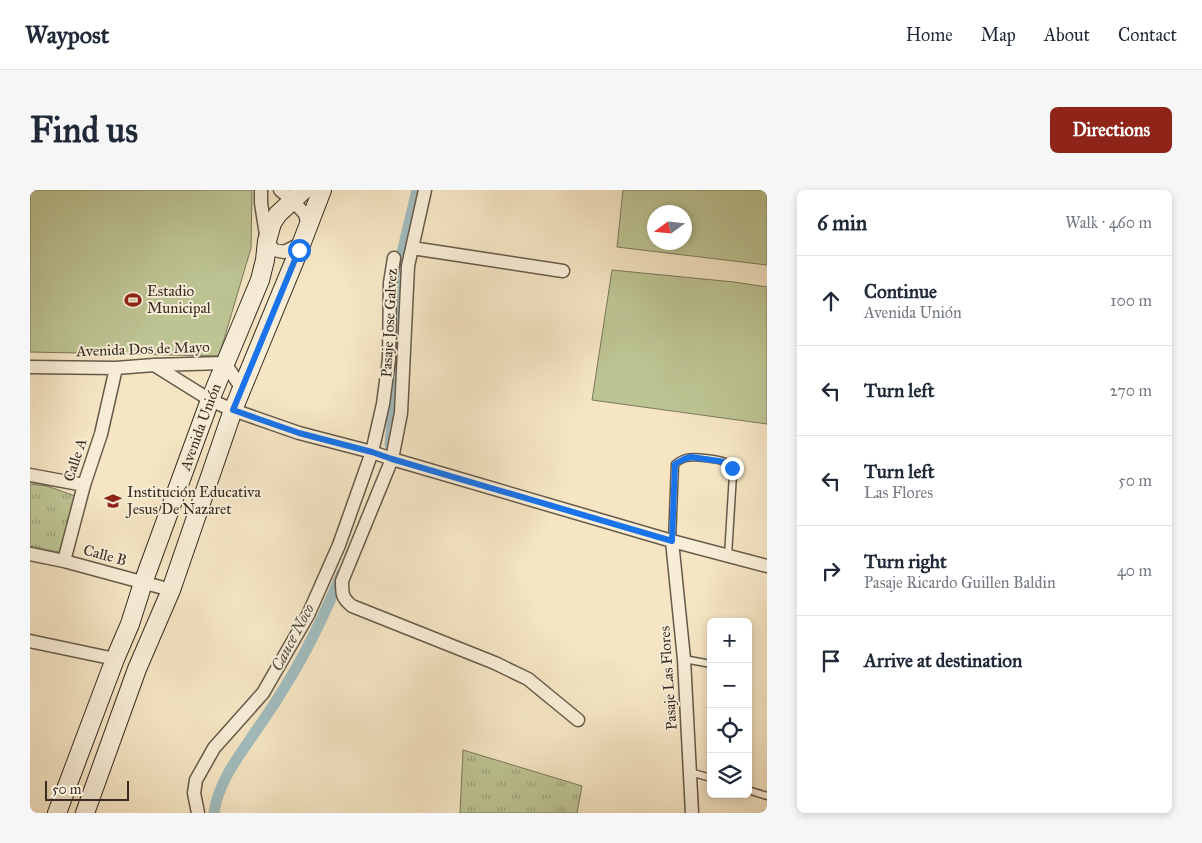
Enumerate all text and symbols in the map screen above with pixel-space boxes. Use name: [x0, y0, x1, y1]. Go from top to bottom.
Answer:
text: Waypost: [25, 20, 109, 50]
text: Home: [906, 24, 953, 46]
text: Map: [981, 24, 1016, 46]
text: About: [1044, 24, 1090, 46]
text: Contact: [1118, 24, 1177, 46]
button: Directions: [1050, 107, 1172, 153]
text: Find us: [30, 109, 138, 152]
north arrow: [647, 205, 692, 250]
text: 6 min: [817, 210, 867, 236]
text: Walk · 460 m: [1065, 213, 1152, 232]
route start: [288, 239, 311, 262]
street label: Pasaje Jose Galvez: [377, 268, 402, 378]
text: Continue: [864, 280, 937, 303]
place label: Estadio Municipal: [147, 282, 212, 317]
icon: ahead: [817, 287, 845, 315]
sports icon: Estadio Municipal: [123, 290, 143, 310]
text: 100 m: [1110, 291, 1152, 310]
text: Avenida Unión: [864, 303, 962, 322]
street label: Avenida Dos de Mayo: [75, 338, 210, 360]
icon: left: [817, 377, 845, 405]
text: Turn left: [864, 379, 934, 402]
street label: Avenida Unión: [176, 381, 225, 474]
text: 270 m: [1110, 381, 1152, 400]
street label: Calle A: [60, 436, 90, 484]
route end: [721, 457, 744, 480]
text: Turn left: [864, 460, 934, 483]
icon: left: [817, 467, 845, 495]
text: 50 m: [1118, 471, 1152, 490]
place label: Institución Educativa Jesus De Nazaret: [125, 483, 261, 519]
text: Las Flores: [864, 483, 933, 502]
school or university icon: Institución Educativa Jesus De Nazaret: [103, 491, 123, 511]
street label: Calle B: [81, 541, 129, 569]
text: Turn right: [864, 550, 947, 573]
icon: right: [817, 557, 845, 585]
text: 40 m: [1117, 561, 1152, 580]
text: Pasaje Ricardo Guillen Baldin: [864, 573, 1056, 592]
water label: Cauce Noco: [267, 600, 318, 674]
map controls: [707, 618, 752, 798]
button: +: [707, 618, 752, 663]
street label: Pasaje Las Flores: [655, 625, 681, 731]
icon: arrive: [817, 647, 845, 675]
text: Arrive at destination: [864, 649, 1022, 672]
button: −: [707, 663, 752, 708]
button: locate: [707, 708, 752, 753]
button: layers: [707, 753, 752, 798]
scale bar: [45, 778, 129, 801]
text: 50 m: [52, 781, 81, 798]

